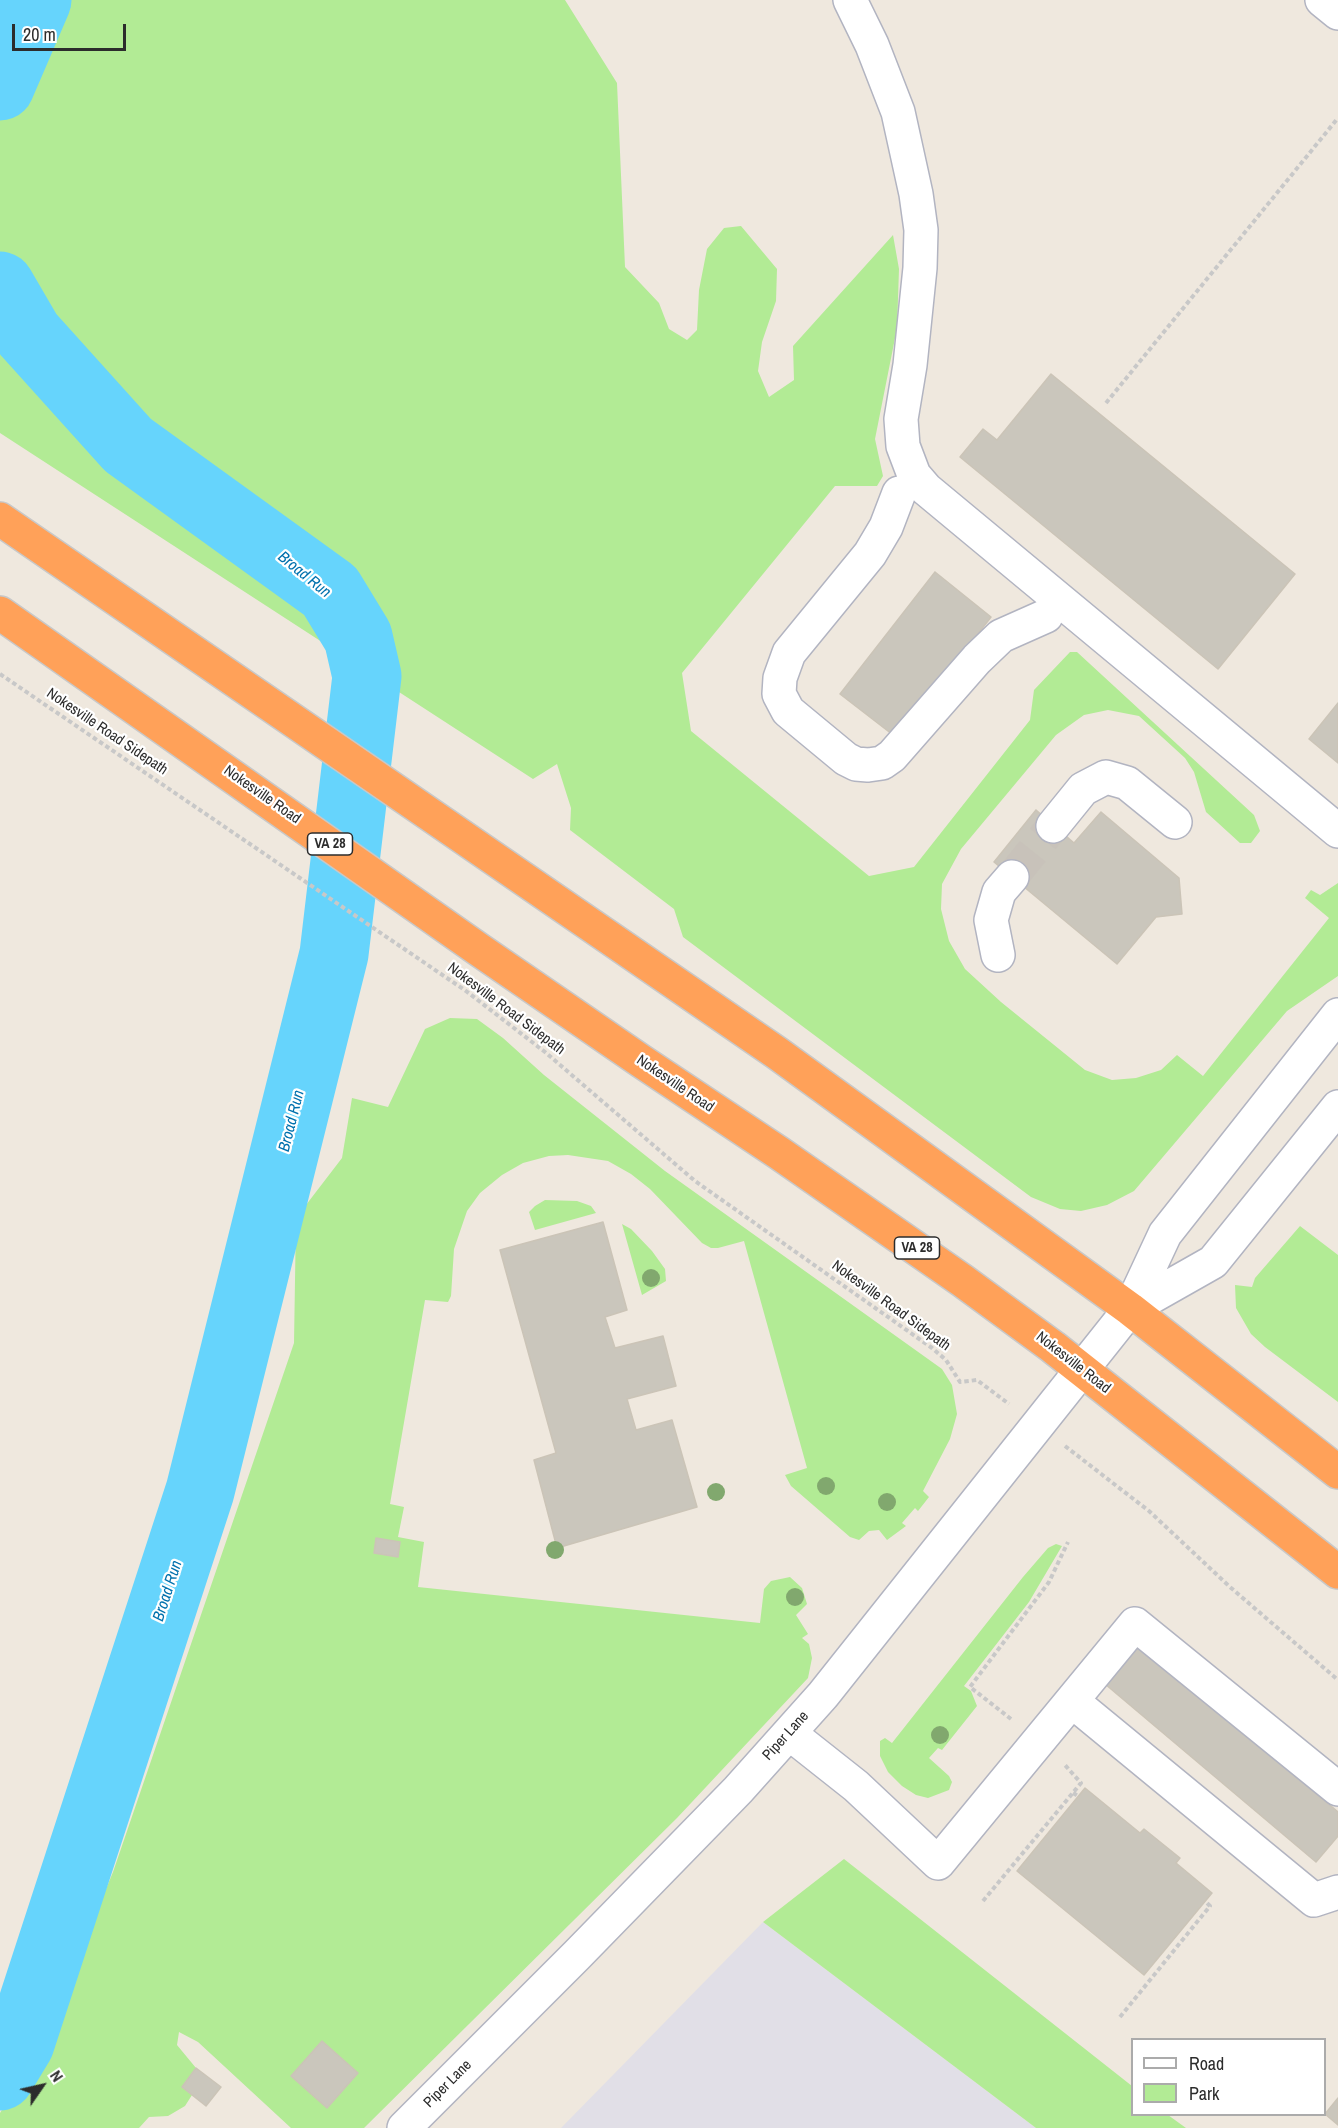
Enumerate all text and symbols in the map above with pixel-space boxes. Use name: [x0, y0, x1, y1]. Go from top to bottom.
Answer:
scale bar: [15, 12, 129, 50]
text: 20 m: [23, 22, 56, 47]
water label: Broad Run: [274, 548, 334, 602]
street label: Nokesville Road Sidepath: [43, 685, 171, 779]
street label: Nokesville Road: [220, 762, 304, 828]
road number: VA 28: [308, 833, 352, 855]
street label: Nokesville Road Sidepath: [444, 959, 568, 1059]
street label: Nokesville Road: [633, 1052, 717, 1116]
water label: Broad Run: [275, 1088, 309, 1154]
road number: VA 28: [894, 1237, 940, 1259]
street label: Nokesville Road Sidepath: [828, 1257, 954, 1355]
street label: Nokesville Road: [1032, 1328, 1114, 1398]
water label: Broad Run: [149, 1558, 187, 1624]
street label: Piper Lane: [759, 1708, 813, 1764]
legend: [1131, 2038, 1326, 2116]
text: Road: [1189, 2051, 1224, 2076]
north arrow: [12, 2056, 72, 2116]
street label: Piper Lane: [420, 2056, 476, 2112]
text: N: [45, 2066, 69, 2086]
text: Park: [1189, 2081, 1219, 2106]

